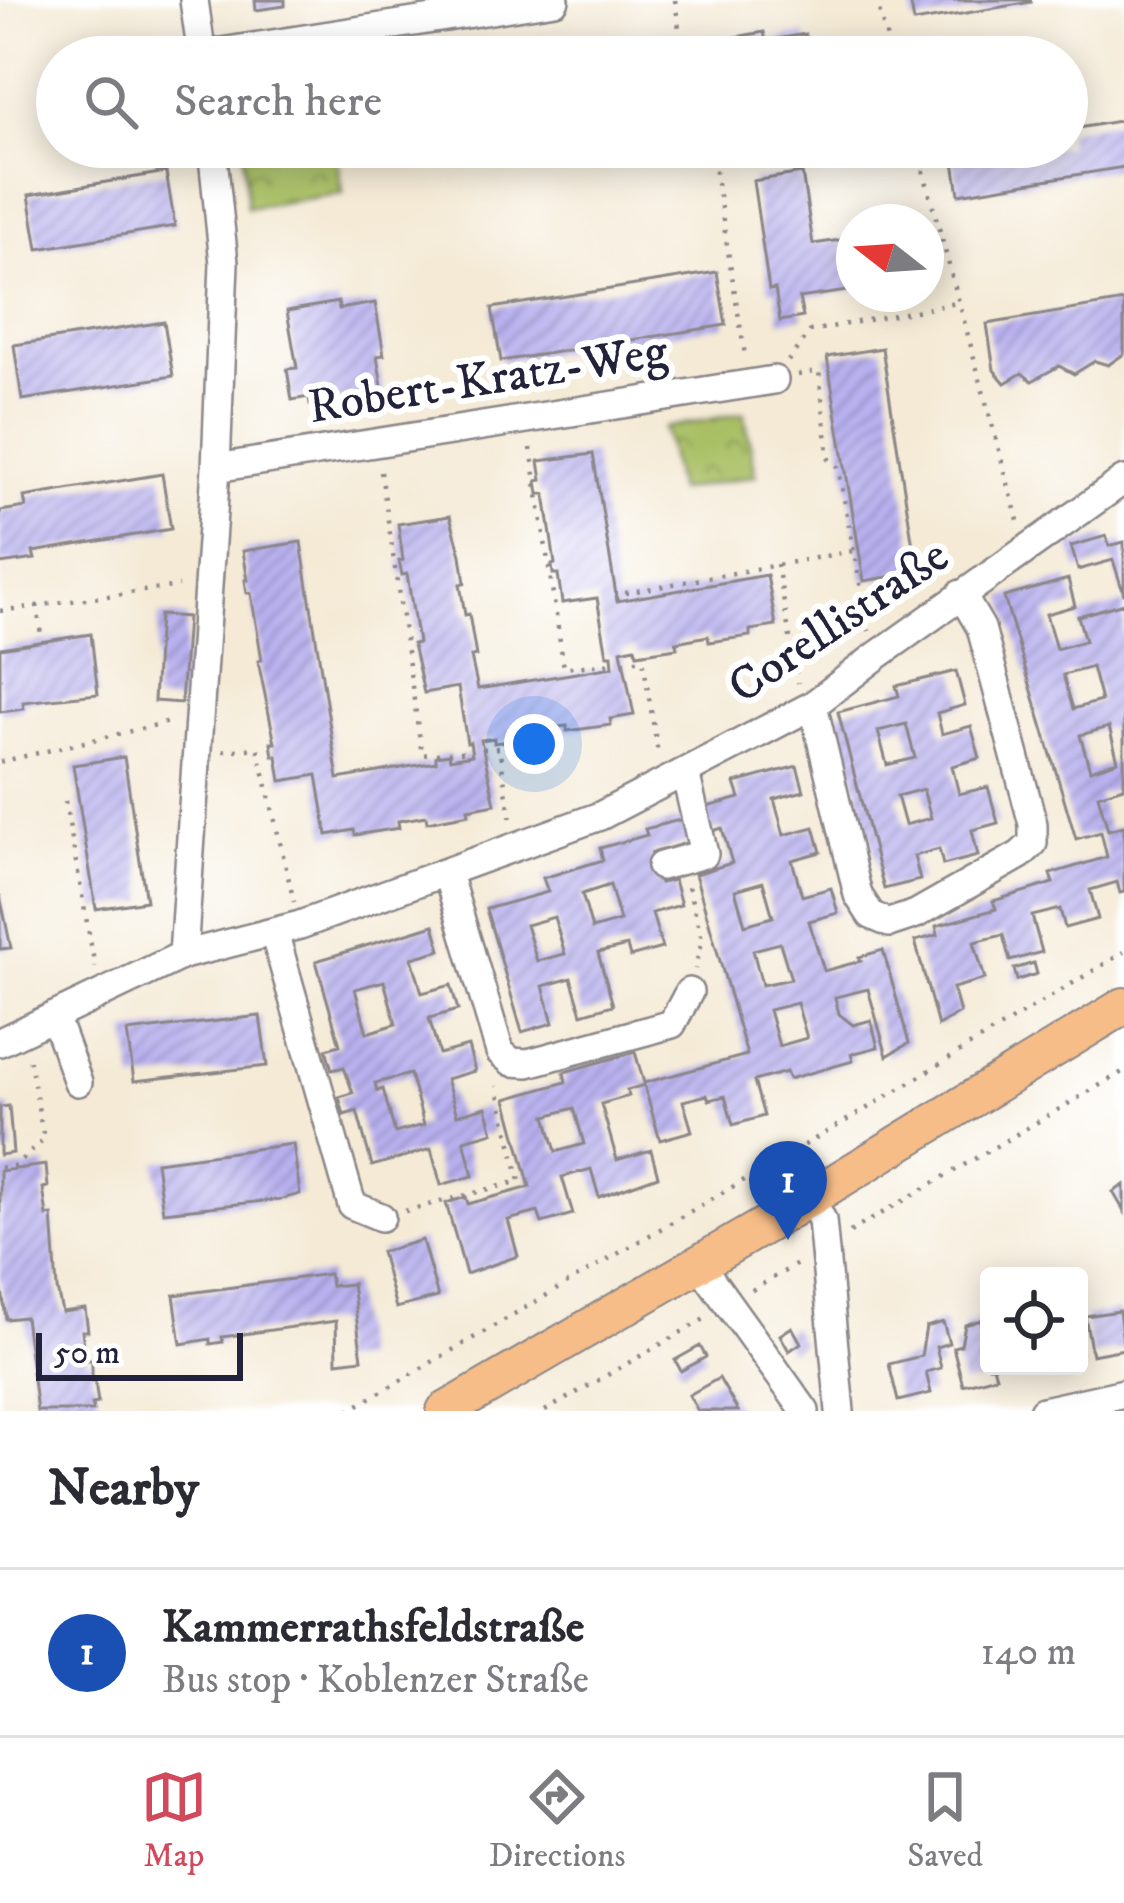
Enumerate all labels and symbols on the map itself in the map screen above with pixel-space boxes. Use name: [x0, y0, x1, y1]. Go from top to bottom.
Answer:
north arrow: [836, 204, 944, 312]
street label: Robert-Kratz-Weg: [304, 322, 672, 438]
street label: Corellistraße: [718, 527, 960, 717]
your location: [504, 714, 564, 774]
pin: 1: [749, 1141, 827, 1240]
scale bar: [36, 1327, 243, 1380]

